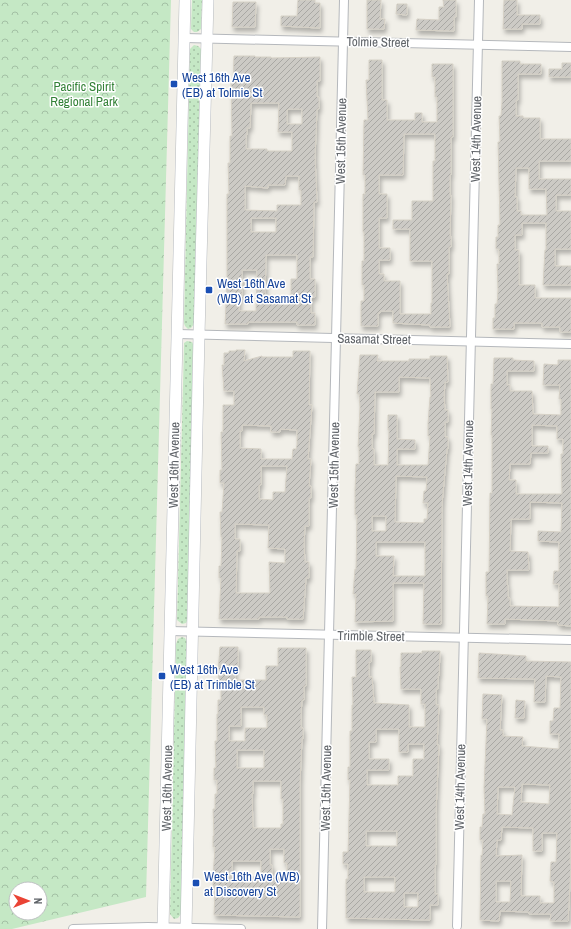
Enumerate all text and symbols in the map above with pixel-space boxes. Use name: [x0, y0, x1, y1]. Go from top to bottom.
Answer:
street label: Tolmie Street: [346, 33, 410, 51]
place label: West 16th Ave (EB) at Tolmie St: [182, 69, 262, 101]
park label: Pacific Spirit Regional Park: [50, 78, 118, 110]
marker: West 16th Ave (EB) at Tolmie St: [169, 79, 179, 89]
street label: West 14th Avenue: [467, 96, 485, 182]
street label: West 15th Avenue: [332, 98, 350, 184]
place label: West 16th Ave (WB) at Sasamat St: [217, 275, 311, 307]
marker: West 16th Ave (WB) at Sasamat St: [204, 285, 214, 295]
street label: Sasamat Street: [337, 330, 411, 348]
street label: West 14th Avenue: [459, 420, 477, 506]
street label: West 16th Avenue: [165, 422, 183, 508]
street label: West 15th Avenue: [325, 422, 343, 508]
street label: Trimble Street: [337, 627, 405, 645]
place label: West 16th Ave (EB) at Trimble St: [170, 661, 255, 693]
marker: West 16th Ave (EB) at Trimble St: [157, 671, 167, 681]
street label: West 14th Avenue: [451, 744, 469, 830]
street label: West 16th Avenue: [158, 745, 176, 831]
street label: West 15th Avenue: [317, 745, 335, 831]
place label: West 16th Ave (WB) at Discovery St: [204, 868, 300, 900]
marker: West 16th Ave (WB) at Discovery St: [191, 878, 201, 888]
north arrow: [8, 881, 48, 921]
text: N: [31, 898, 45, 904]

